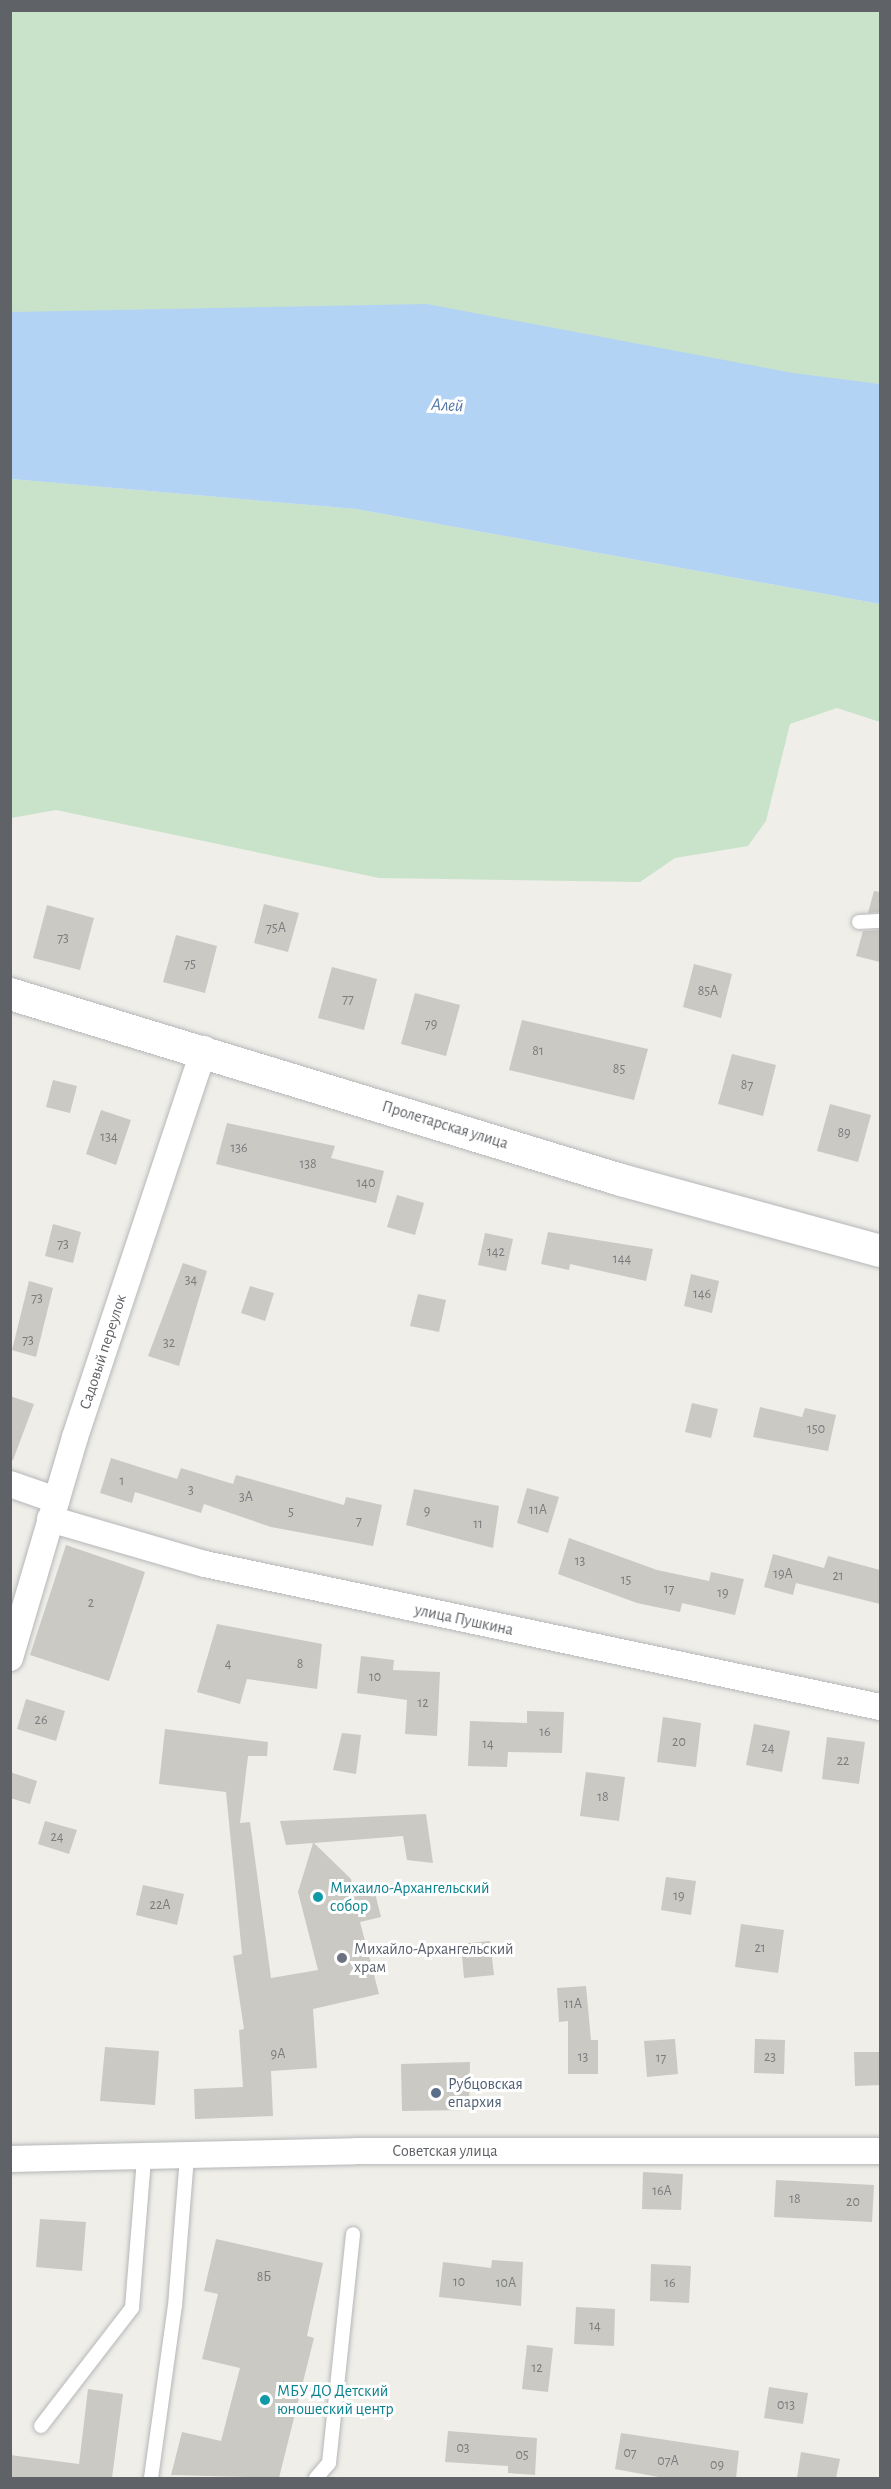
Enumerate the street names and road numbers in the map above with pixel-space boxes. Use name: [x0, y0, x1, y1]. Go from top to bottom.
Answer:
street label: Пролетарская улица: [380, 1097, 510, 1153]
street label: Садовый переулок: [75, 1292, 131, 1412]
street label: улица Пушкина: [413, 1600, 515, 1640]
street label: Советская улица: [392, 2141, 498, 2161]

